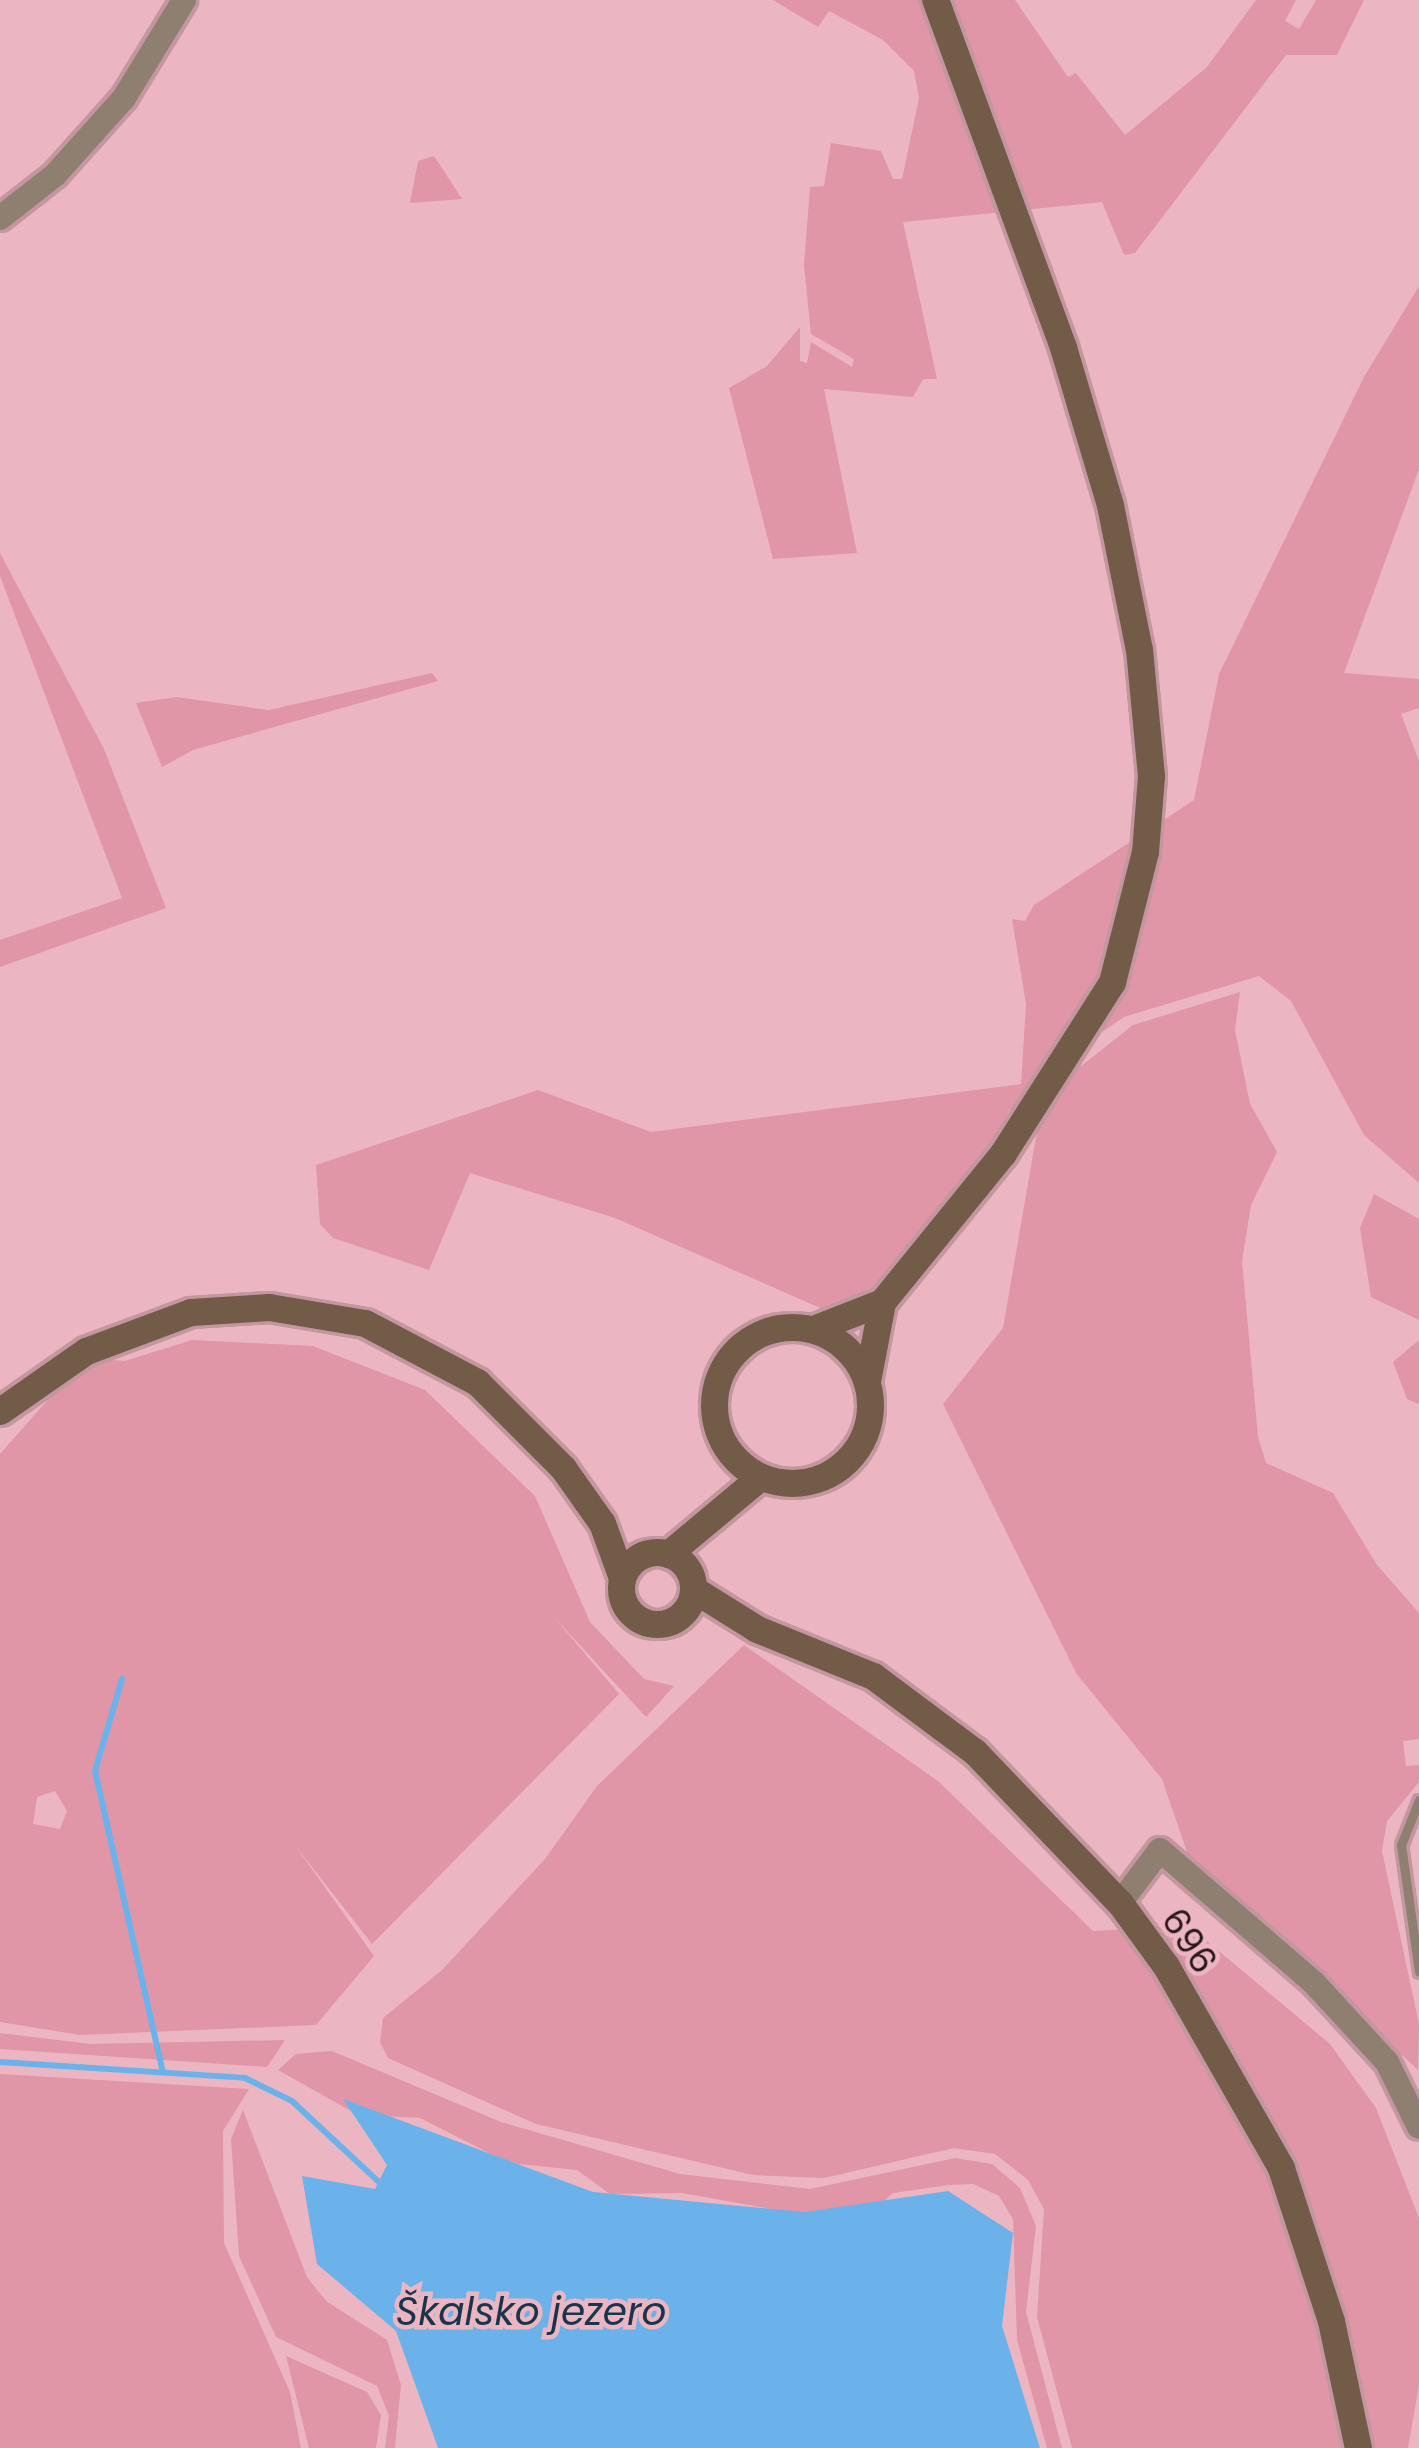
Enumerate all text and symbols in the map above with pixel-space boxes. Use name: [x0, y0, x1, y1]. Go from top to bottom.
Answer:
street label: 696: [1152, 1901, 1226, 1981]
water label: Škalsko jezero: [395, 2289, 667, 2335]

